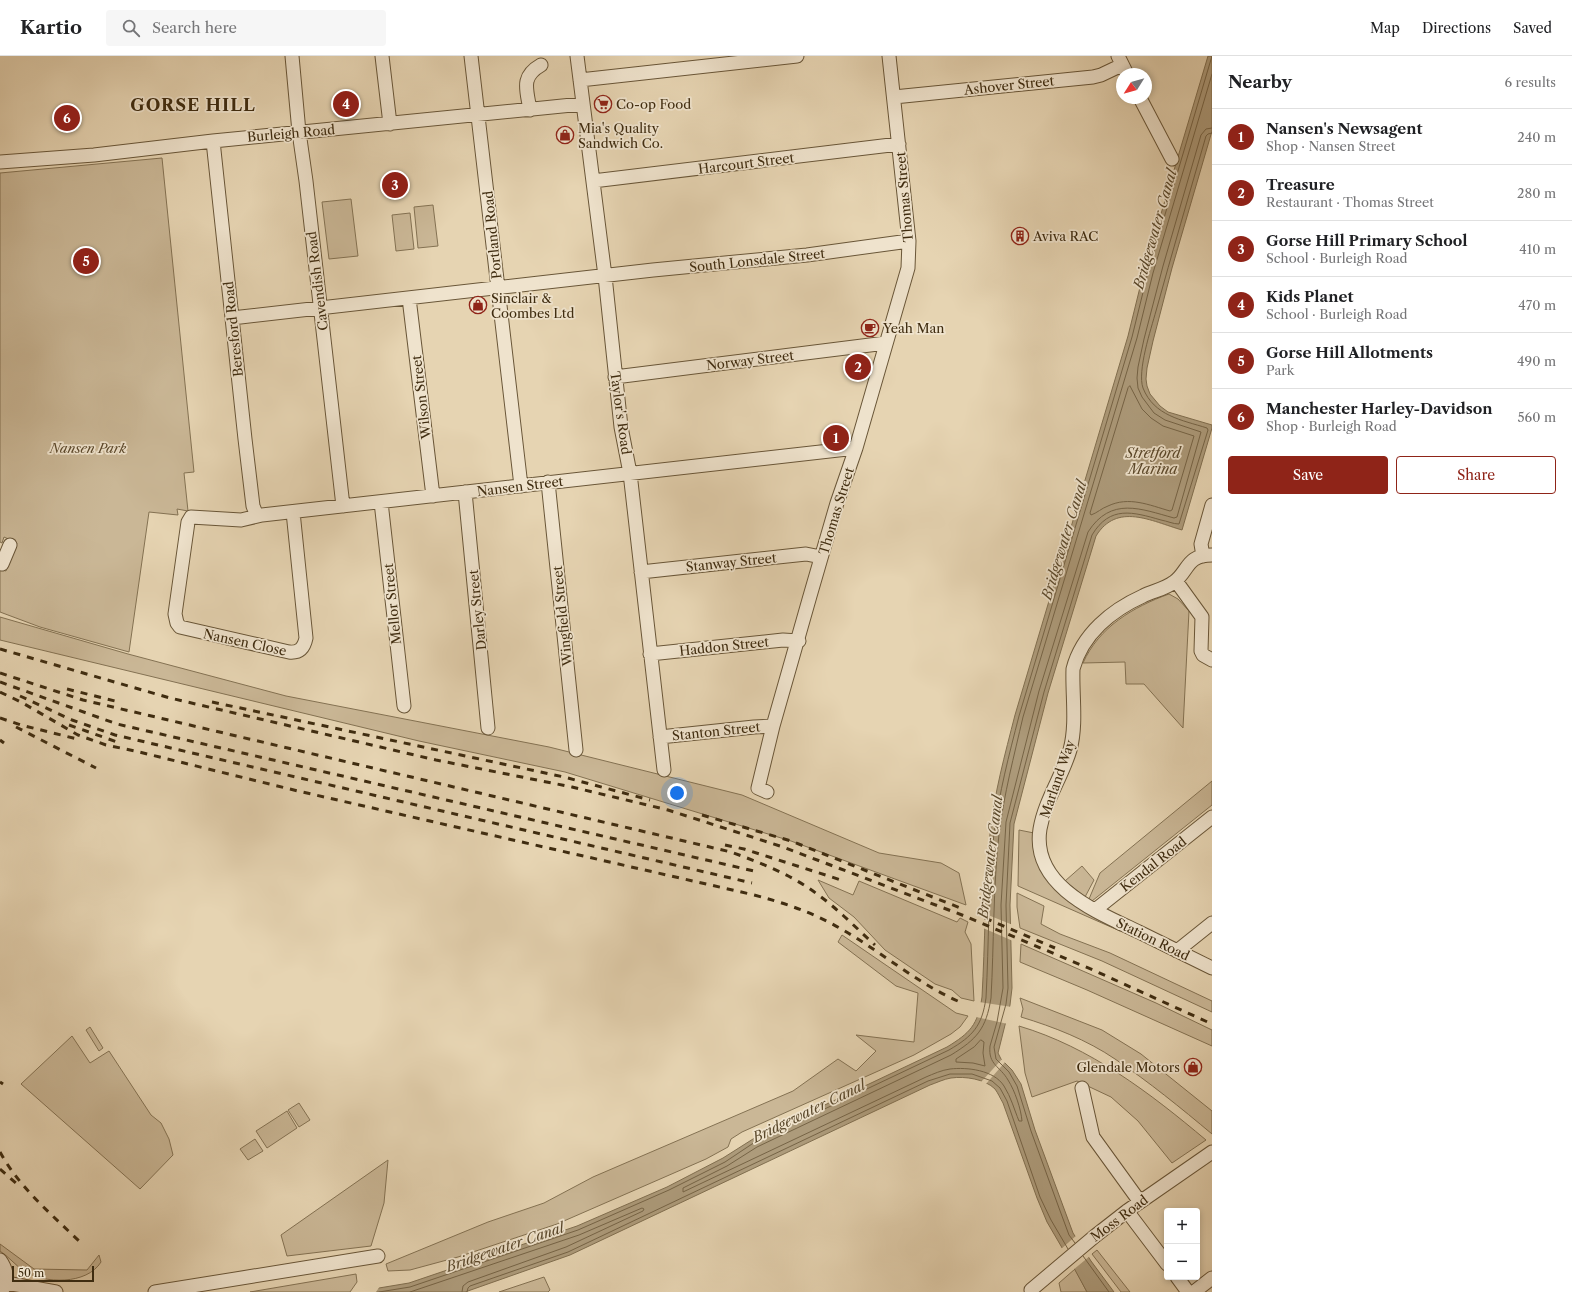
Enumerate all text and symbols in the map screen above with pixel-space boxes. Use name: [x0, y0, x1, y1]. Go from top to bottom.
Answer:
search box: [106, 10, 386, 46]
text: Kartio: [20, 16, 82, 39]
icon: search: [120, 17, 142, 39]
text: Search here: [152, 18, 237, 37]
text: Map: [1370, 19, 1400, 37]
text: Directions: [1422, 19, 1491, 37]
text: Saved: [1513, 19, 1552, 37]
north arrow: [1116, 68, 1152, 104]
street label: Ashover Street: [962, 72, 1055, 98]
text: Nearby: [1228, 72, 1292, 92]
text: 6 results: [1505, 74, 1556, 90]
pin: 4: [333, 89, 359, 119]
supermarket icon: Co-op Food: [593, 94, 613, 114]
district label: GORSE HILL: [130, 95, 256, 115]
place label: Co-op Food: [616, 96, 691, 112]
pin: 6: [54, 103, 80, 133]
text: Nansen's Newsagent: [1266, 119, 1422, 138]
place label: Mia's Quality Sandwich Co.: [578, 120, 663, 151]
street label: Burleigh Road: [246, 121, 336, 145]
shop icon: Mia's Quality Sandwich Co.: [555, 125, 575, 145]
text: 1: [1238, 129, 1244, 145]
text: 240 m: [1517, 129, 1556, 145]
text: Shop · Nansen Street: [1266, 138, 1395, 154]
street label: Harcourt Street: [697, 149, 795, 177]
street label: Thomas Street: [892, 151, 916, 243]
water label: Bridgewater Canal: [1129, 166, 1181, 292]
pin: 3: [382, 170, 408, 200]
text: Treasure: [1266, 175, 1335, 194]
text: 2: [1237, 185, 1245, 201]
text: 280 m: [1517, 185, 1556, 201]
street label: Portland Road: [479, 190, 505, 280]
text: Restaurant · Thomas Street: [1266, 194, 1434, 210]
building icon: Aviva RAC: [1010, 226, 1030, 246]
place label: Aviva RAC: [1032, 228, 1098, 244]
street label: Cavendish Road: [303, 230, 331, 332]
text: Gorse Hill Primary School: [1266, 231, 1468, 250]
text: 3: [1237, 241, 1245, 257]
text: 410 m: [1519, 241, 1556, 257]
street label: South Lonsdale Street: [688, 245, 826, 275]
pin: 5: [73, 246, 99, 276]
text: School · Burleigh Road: [1266, 250, 1407, 266]
street label: Beresford Road: [220, 280, 246, 378]
text: Kids Planet: [1266, 287, 1354, 306]
place label: Sinclair & Coombes Ltd: [491, 290, 574, 321]
shop icon: Sinclair & Coombes Ltd: [468, 295, 488, 315]
text: 4: [1237, 297, 1245, 313]
text: 470 m: [1518, 297, 1556, 313]
text: School · Burleigh Road: [1266, 306, 1407, 322]
cafe icon: Yeah Man: [860, 318, 880, 338]
place label: Yeah Man: [882, 320, 945, 336]
text: Gorse Hill Allotments: [1266, 343, 1433, 362]
street label: Norway Street: [705, 347, 795, 373]
pin: 2: [845, 352, 871, 382]
text: 5: [1237, 353, 1245, 369]
text: 490 m: [1517, 353, 1556, 369]
street label: Wilson Street: [408, 354, 434, 441]
text: Park: [1266, 362, 1294, 378]
street label: Taylor's Road: [607, 371, 635, 456]
text: Manchester Harley-Davidson: [1266, 399, 1493, 418]
text: 6: [1237, 409, 1245, 425]
text: 560 m: [1518, 409, 1556, 425]
text: Shop · Burleigh Road: [1266, 418, 1397, 434]
pin: 1: [823, 423, 849, 453]
park label: Nansen Park: [49, 440, 126, 456]
water label: Stretford Marina: [1124, 444, 1182, 478]
button: Save: [1228, 456, 1388, 494]
button: Share: [1396, 456, 1556, 494]
street label: Thomas Street: [815, 465, 857, 557]
street label: Nansen Street: [476, 473, 564, 499]
water label: Bridgewater Canal: [1037, 477, 1091, 603]
street label: Stanway Street: [685, 549, 778, 575]
street label: Mellor Street: [380, 562, 404, 645]
street label: Wingfield Street: [549, 565, 575, 668]
street label: Darley Street: [465, 569, 489, 651]
street label: Nansen Close: [202, 625, 288, 659]
street label: Haddon Street: [678, 633, 770, 659]
street label: Stanton Street: [671, 718, 761, 744]
street label: Marland Way: [1036, 737, 1078, 820]
your location: [667, 783, 687, 803]
water label: Bridgewater Canal: [973, 793, 1007, 921]
street label: Kendal Road: [1117, 833, 1189, 895]
street label: Station Road: [1114, 914, 1192, 964]
shop icon: Glendale Motors: [1183, 1057, 1203, 1077]
place label: Glendale Motors: [1076, 1059, 1180, 1075]
water label: Bridgewater Canal: [748, 1075, 870, 1147]
street label: Moss Road: [1087, 1191, 1151, 1245]
map controls: [1164, 1208, 1200, 1280]
button: +: [1164, 1208, 1200, 1244]
water label: Bridgewater Canal: [443, 1218, 568, 1276]
button: −: [1164, 1244, 1200, 1280]
scale bar: [12, 1264, 94, 1283]
text: 50 m: [18, 1266, 44, 1280]

